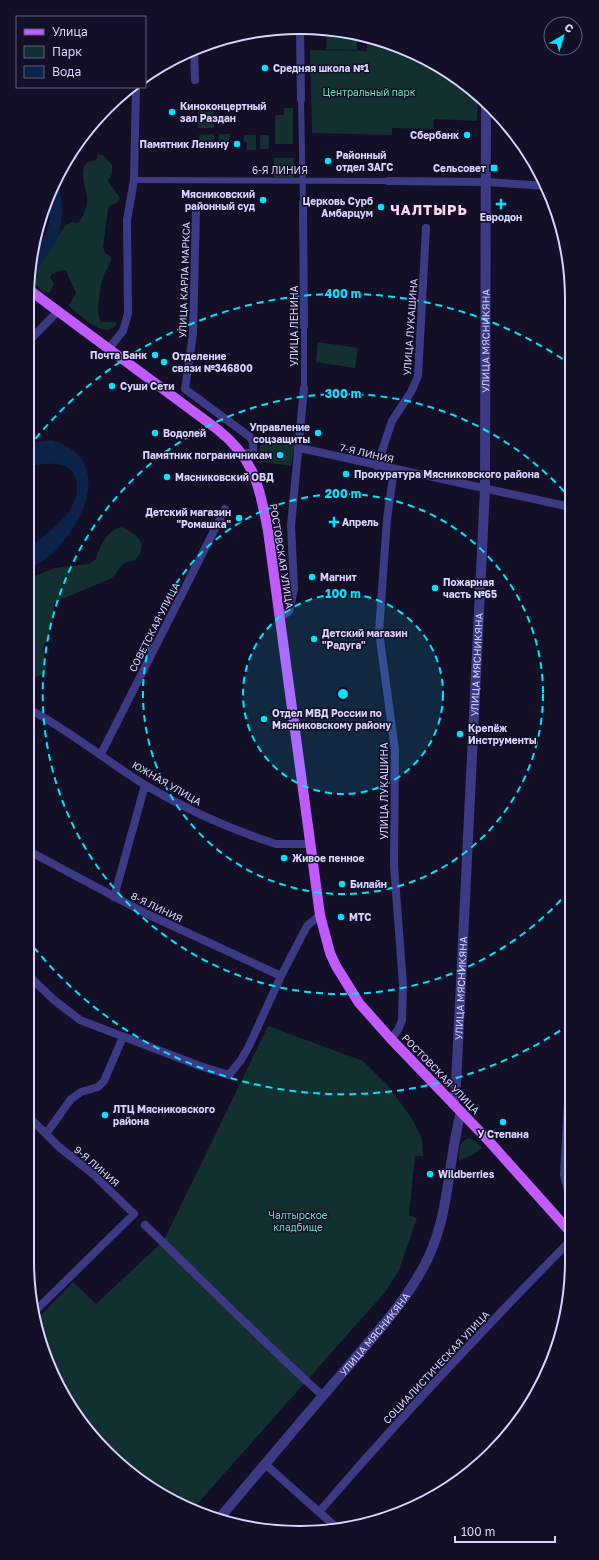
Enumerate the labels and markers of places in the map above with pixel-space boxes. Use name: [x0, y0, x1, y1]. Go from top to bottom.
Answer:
place label: Средняя школа №1: [273, 62, 369, 74]
marker: Средняя школа №1: [260, 63, 270, 73]
place label: Киноконцертный зал Раздан: [180, 100, 266, 124]
marker: Киноконцертный зал Раздан: [167, 107, 177, 117]
place label: Сбербанк: [410, 129, 459, 141]
marker: Сбербанк: [462, 130, 472, 140]
place label: Памятник Ленину: [139, 138, 229, 150]
marker: Памятник Ленину: [232, 139, 242, 149]
place label: Районный отдел ЗАГС: [336, 149, 393, 173]
marker: Районный отдел ЗАГС: [323, 156, 333, 166]
place label: Сельсовет: [433, 162, 486, 174]
marker: Сельсовет: [489, 163, 499, 173]
place label: Мясниковский районный суд: [181, 188, 256, 212]
marker: Мясниковский районный суд: [258, 195, 268, 205]
place label: Церковь Сурб Амбарцум: [302, 195, 373, 219]
marker: Евродон: [495, 198, 507, 210]
marker: Церковь Сурб Амбарцум: [376, 202, 386, 212]
place label: Евродон: [480, 211, 522, 223]
place label: Почта Банк: [90, 349, 147, 361]
marker: Почта Банк: [150, 350, 160, 360]
place label: Отделение связи №346800: [172, 350, 253, 374]
marker: Отделение связи №346800: [159, 357, 169, 367]
place label: Суши Сети: [120, 380, 174, 392]
marker: Суши Сети: [107, 381, 117, 391]
place label: Управление соцзащиты: [250, 421, 310, 445]
place label: Водолей: [163, 427, 206, 439]
marker: Водолей: [150, 428, 160, 438]
marker: Управление соцзащиты: [313, 428, 323, 438]
place label: Памятник пограничникам: [143, 449, 272, 461]
marker: Памятник пограничникам: [275, 450, 285, 460]
place label: Прокуратура Мясниковского района: [354, 468, 540, 480]
marker: Прокуратура Мясниковского района: [341, 469, 351, 479]
place label: Мясниковский ОВД: [175, 471, 274, 483]
marker: Мясниковский ОВД: [162, 472, 172, 482]
place label: Детский магазин "Ромашка": [145, 506, 231, 530]
marker: Детский магазин "Ромашка": [234, 513, 244, 523]
place label: Апрель: [342, 516, 379, 528]
marker: Апрель: [329, 517, 339, 527]
place label: Магнит: [320, 571, 357, 583]
marker: Магнит: [307, 572, 317, 582]
place label: Пожарная часть №65: [443, 576, 497, 600]
marker: Пожарная часть №65: [430, 583, 440, 593]
place label: Детский магазин "Радуга": [322, 627, 408, 651]
marker: Детский магазин "Радуга": [309, 634, 319, 644]
centre of rings: [336, 687, 350, 701]
place label: Отдел МВД России по Мясниковскому району: [272, 707, 391, 731]
marker: Отдел МВД России по Мясниковскому району: [259, 714, 269, 724]
place label: Крепёж Инструменты: [468, 722, 537, 746]
marker: Крепёж Инструменты: [455, 729, 465, 739]
place label: Живое пенное: [292, 852, 365, 864]
marker: Живое пенное: [279, 853, 289, 863]
place label: Билайн: [350, 878, 387, 890]
marker: Билайн: [337, 879, 347, 889]
place label: МТС: [349, 911, 371, 923]
marker: МТС: [336, 912, 346, 922]
place label: ЛТЦ Мясниковского района: [113, 1103, 215, 1127]
marker: ЛТЦ Мясниковского района: [100, 1110, 110, 1120]
marker: У Степана: [498, 1117, 508, 1127]
place label: У Степана: [477, 1128, 529, 1140]
place label: Wildberries: [438, 1168, 495, 1180]
marker: Wildberries: [425, 1169, 435, 1179]

